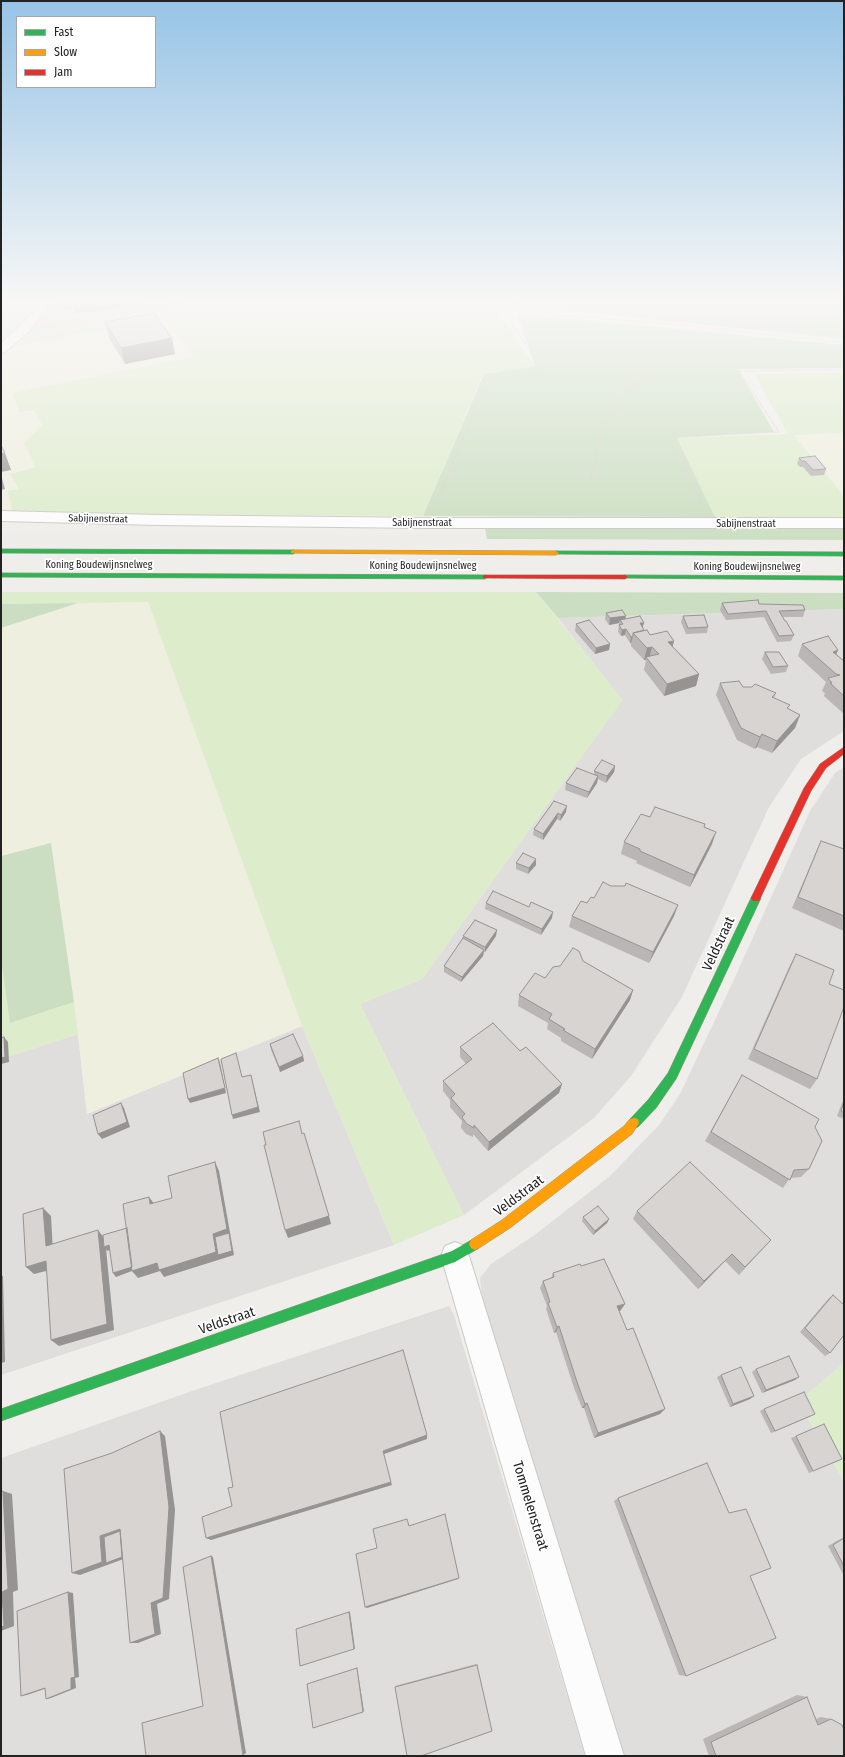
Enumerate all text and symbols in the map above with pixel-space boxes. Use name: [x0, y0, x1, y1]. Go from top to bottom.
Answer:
legend: [16, 16, 156, 88]
text: Fast: [54, 25, 73, 39]
text: Slow: [54, 45, 77, 59]
text: Jam: [54, 65, 72, 79]
street label: Sabijnenstraat: [68, 512, 128, 526]
street label: Sabijnenstraat: [392, 517, 452, 529]
street label: Sabijnenstraat: [716, 518, 776, 530]
street label: Koning Boudewijnsnelweg: [46, 559, 152, 571]
street label: Koning Boudewijnsnelweg: [370, 560, 476, 572]
street label: Koning Boudewijnsnelweg: [694, 561, 800, 573]
street label: Veldstraat: [699, 914, 739, 974]
street label: Veldstraat: [491, 1172, 547, 1220]
street label: Veldstraat: [197, 1304, 257, 1338]
street label: Tommelenstraat: [508, 1459, 552, 1553]

